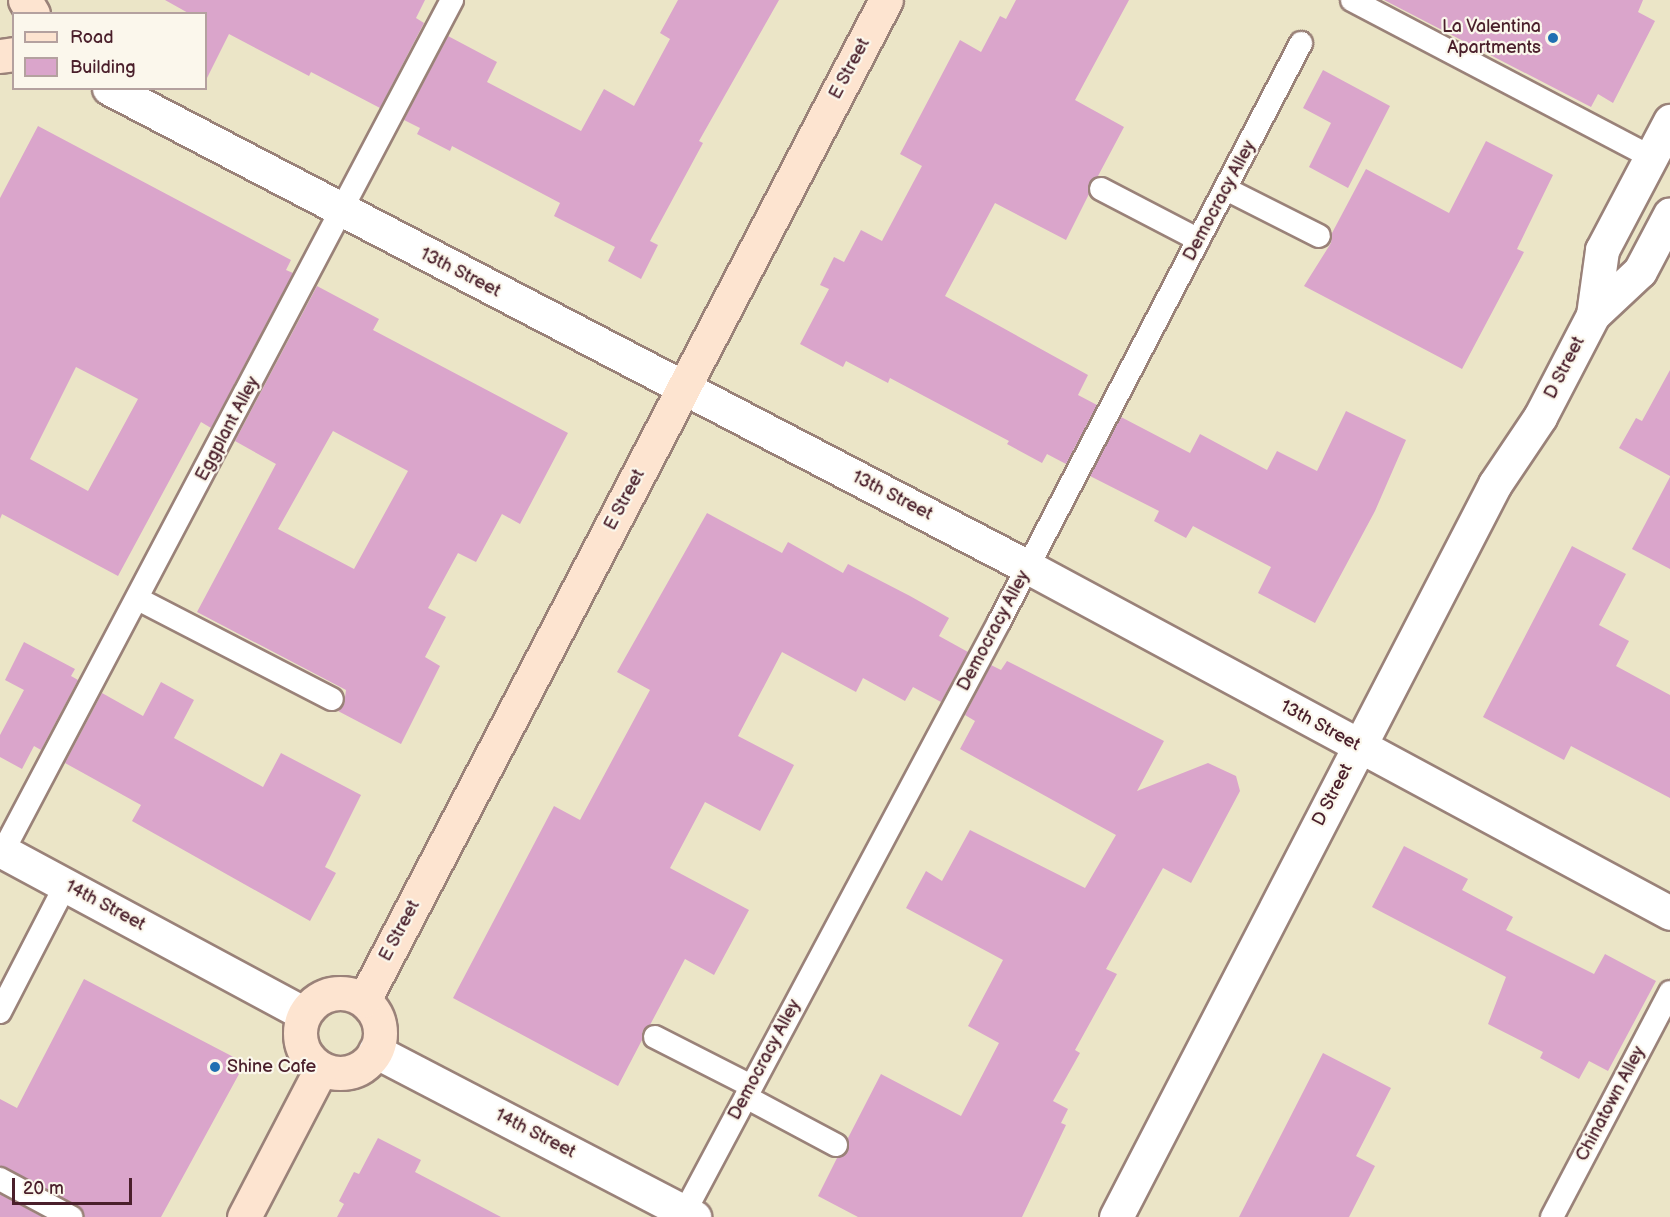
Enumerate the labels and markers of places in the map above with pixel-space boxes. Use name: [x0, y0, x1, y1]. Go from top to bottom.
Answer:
place label: La Valentina Apartments: [1441, 17, 1541, 60]
marker: La Valentina Apartments: [1546, 31, 1560, 45]
place label: Shine Cafe: [227, 1056, 316, 1078]
marker: Shine Cafe: [208, 1060, 222, 1074]

